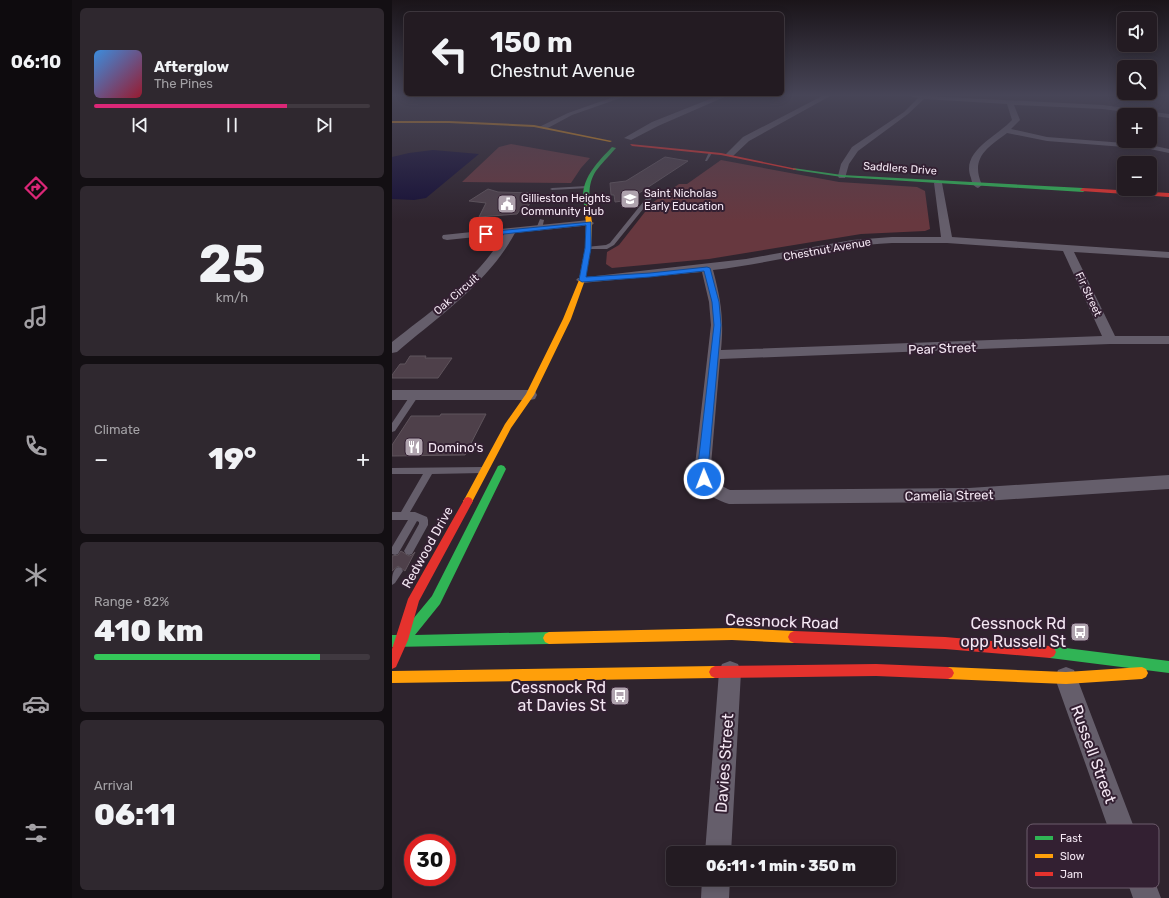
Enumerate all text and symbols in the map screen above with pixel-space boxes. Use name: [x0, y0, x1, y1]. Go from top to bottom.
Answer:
map controls: [1117, 12, 1157, 196]
button: sound: [1117, 12, 1157, 52]
text: 150 m: [490, 26, 573, 59]
icon: left: [424, 28, 476, 80]
text: 06:10: [11, 51, 61, 73]
text: Afterglow: [154, 58, 229, 76]
text: Chestnut Avenue: [490, 60, 635, 82]
button: search: [1117, 60, 1157, 100]
text: The Pines: [154, 76, 213, 91]
button: +: [1117, 108, 1157, 148]
icon: previous: [129, 114, 151, 136]
icon: pause: [221, 114, 243, 136]
icon: next: [313, 114, 335, 136]
button: −: [1117, 156, 1157, 196]
street label: Saddlers Drive: [863, 159, 937, 178]
icon: directions: [22, 174, 50, 202]
place label: Saint Nicholas Early Education: [644, 187, 724, 213]
school or university icon: Saint Nicholas Early Education: [619, 188, 641, 210]
place label: Gillieston Heights Community Hub: [521, 192, 611, 218]
public building icon: Gillieston Heights Community Hub: [496, 193, 518, 215]
pin: [469, 217, 503, 251]
icon: arrive: [475, 223, 497, 245]
text: 25: [198, 233, 266, 295]
street label: Chestnut Avenue: [782, 235, 872, 264]
street label: Fir Street: [1073, 270, 1105, 319]
street label: Oak Circuit: [431, 271, 482, 317]
text: km/h: [216, 290, 248, 305]
icon: music: [22, 303, 50, 331]
street label: Pear Street: [908, 340, 976, 357]
text: Climate: [94, 422, 140, 437]
icon: phone: [22, 432, 50, 460]
restaurant icon: Domino's: [403, 436, 425, 458]
place label: Domino's: [428, 440, 484, 455]
text: 19°: [208, 441, 256, 477]
text: −: [94, 446, 108, 473]
text: +: [356, 446, 370, 473]
position arrow: [683, 458, 725, 500]
street label: Camelia Street: [904, 487, 994, 504]
street label: Redwood Drive: [399, 504, 456, 591]
icon: climate: [22, 561, 50, 589]
text: Range · 82%: [94, 594, 169, 609]
street label: Cessnock Road: [725, 610, 839, 633]
text: 410 km: [94, 613, 203, 649]
place label: Cessnock Rd opp Russell St: [961, 614, 1066, 651]
bus stop icon: Cessnock Rd opp Russell St: [1069, 621, 1091, 643]
place label: Cessnock Rd at Davies St: [510, 678, 606, 715]
bus stop icon: Cessnock Rd at Davies St: [609, 685, 631, 707]
icon: car: [22, 690, 50, 718]
street label: Russell Street: [1067, 702, 1120, 806]
street label: Davies Street: [712, 713, 737, 813]
text: Arrival: [94, 778, 133, 793]
text: 06:11: [94, 797, 176, 833]
icon: filters: [22, 819, 50, 847]
legend: [1027, 824, 1159, 888]
text: Fast: [1060, 832, 1083, 845]
speed limit sign: 30: [404, 834, 456, 886]
text: Slow: [1060, 850, 1085, 863]
text: 06:11 · 1 min · 350 m: [706, 857, 856, 875]
text: Jam: [1060, 868, 1083, 881]

